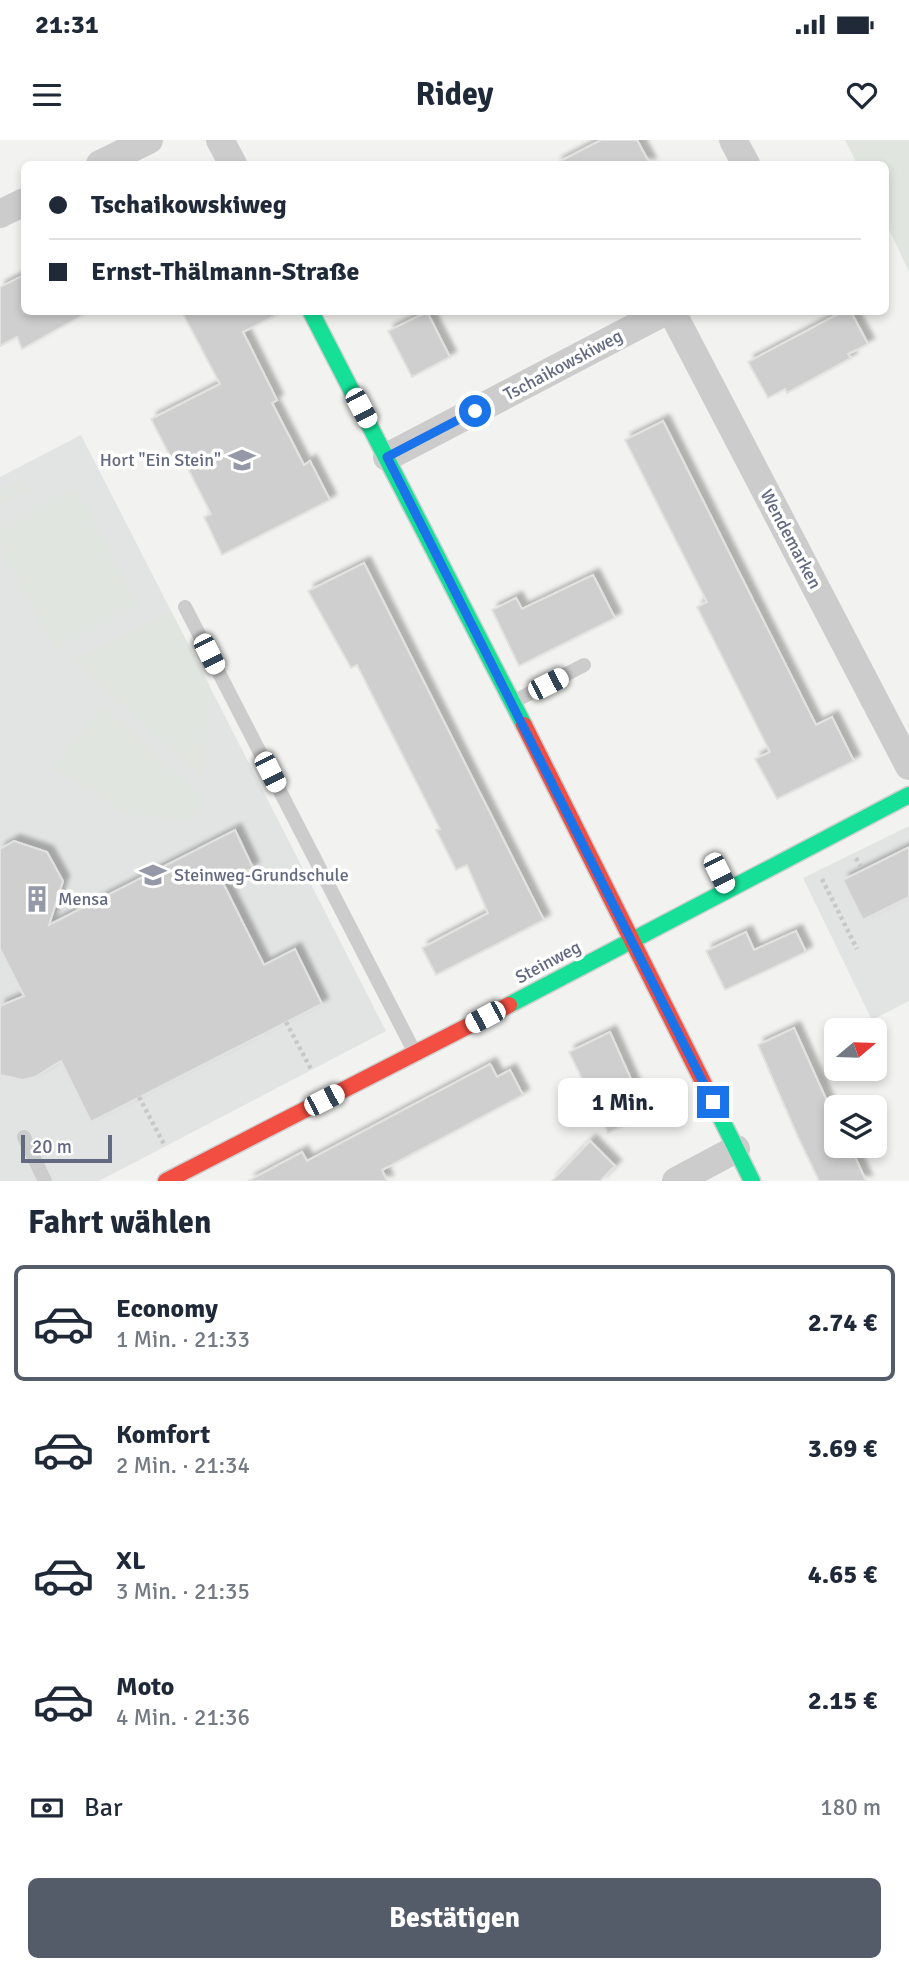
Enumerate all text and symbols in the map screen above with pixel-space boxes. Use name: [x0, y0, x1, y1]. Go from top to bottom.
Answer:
text: 21:31: [35, 9, 99, 41]
text: Ridey: [415, 75, 494, 114]
icon: menu: [28, 76, 66, 114]
icon: heart: [843, 76, 881, 114]
text: Tschaikowskiweg: [91, 189, 287, 221]
text: Ernst-Thälmann-Straße: [91, 256, 359, 288]
street label: Tschaikowskiweg: [500, 324, 626, 406]
car: [342, 385, 381, 431]
route start: [459, 395, 491, 427]
school or university icon: Hort "Ein Stein": [227, 445, 257, 475]
place label: Hort "Ein Stein": [100, 449, 221, 471]
street label: Wendemarken: [756, 485, 826, 593]
car: [191, 631, 228, 677]
car: [525, 665, 572, 703]
car: [252, 749, 289, 795]
car: [701, 850, 738, 896]
school or university icon: Steinweg-Grundschule: [138, 860, 168, 890]
place label: Steinweg-Grundschule: [174, 864, 349, 886]
building icon: Mensa: [22, 884, 52, 914]
place label: Mensa: [58, 888, 108, 910]
street label: Steinweg: [512, 936, 584, 988]
car: [462, 998, 509, 1036]
north arrow: [824, 1018, 887, 1082]
map controls: [824, 1018, 887, 1158]
callout: 1 Min.: [559, 1077, 688, 1126]
car: [301, 1081, 348, 1119]
route end: [697, 1086, 729, 1118]
text: 1 Min.: [592, 1088, 654, 1117]
button: layers: [824, 1095, 887, 1158]
scale bar: [21, 1132, 112, 1164]
text: 20 m: [32, 1135, 72, 1159]
text: Fahrt wählen: [28, 1203, 212, 1242]
icon: car: [32, 1292, 95, 1355]
text: Economy: [116, 1293, 218, 1325]
text: 2.74 €: [808, 1307, 877, 1339]
text: 1 Min. · 21:33: [116, 1325, 250, 1354]
icon: car: [32, 1418, 95, 1481]
text: Komfort: [116, 1419, 210, 1451]
text: 3.69 €: [808, 1433, 877, 1465]
text: 2 Min. · 21:34: [116, 1451, 250, 1480]
icon: car: [32, 1544, 95, 1607]
text: XL: [116, 1545, 146, 1577]
text: 4.65 €: [808, 1559, 877, 1591]
text: 3 Min. · 21:35: [116, 1577, 250, 1606]
icon: car: [32, 1670, 95, 1733]
text: Moto: [116, 1671, 174, 1703]
text: 2.15 €: [808, 1685, 877, 1717]
text: 4 Min. · 21:36: [116, 1703, 250, 1732]
icon: cash: [28, 1789, 66, 1827]
text: Bar: [84, 1792, 122, 1824]
text: 180 m: [820, 1793, 881, 1822]
button: Bestätigen: [28, 1878, 881, 1958]

